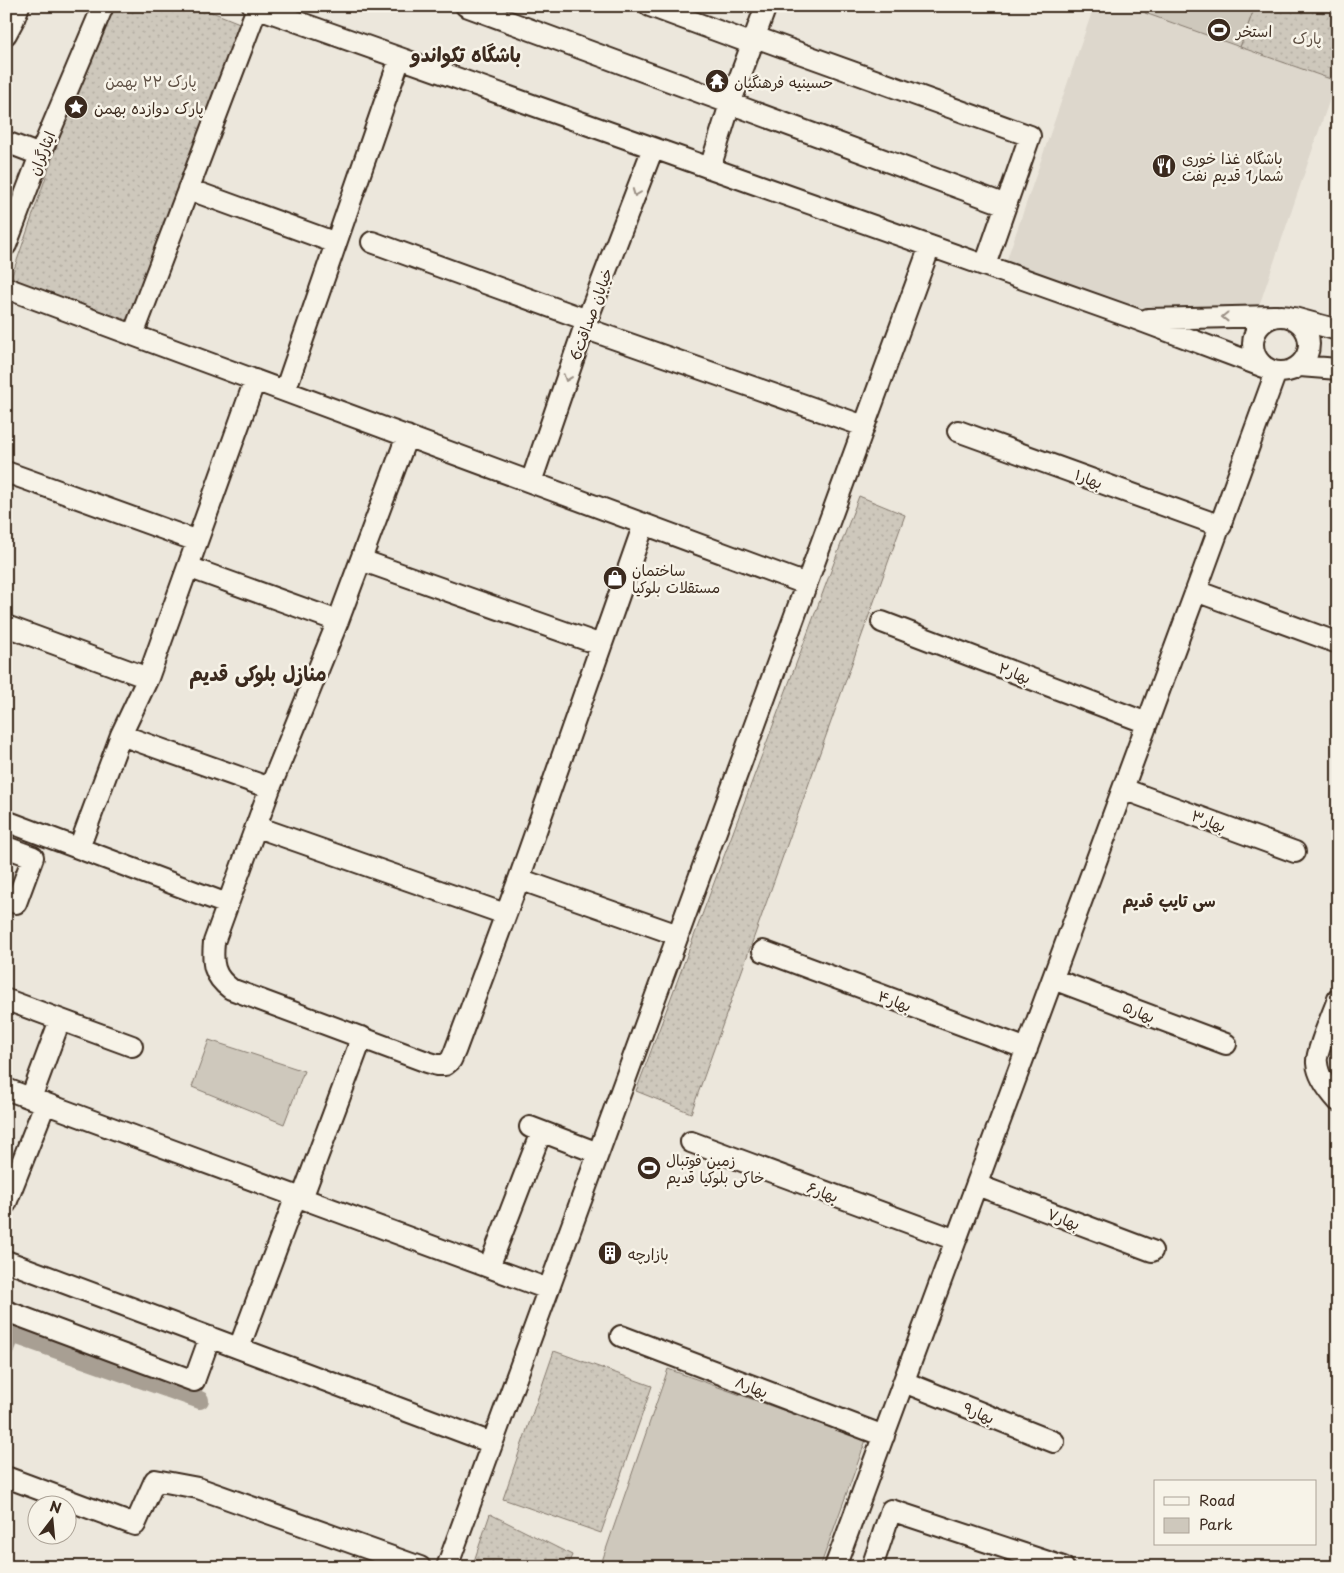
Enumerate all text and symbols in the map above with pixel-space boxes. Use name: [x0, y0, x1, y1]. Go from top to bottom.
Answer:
sports icon: استخر: [1206, 17, 1232, 43]
place label: استخر: [1234, 19, 1272, 42]
park label: پارک: [1292, 26, 1322, 49]
district label: باشگاه تکواندو: [409, 39, 521, 69]
temple icon: حسینیه فرهنگیان: [704, 68, 730, 94]
park label: پارک ۲۲ بهمن: [105, 69, 197, 92]
place label: حسینیه فرهنگیان: [734, 70, 833, 93]
place icon: پارک دوازده بهمن: [63, 94, 89, 120]
place label: پارک دوازده بهمن: [94, 96, 204, 119]
street label: ایثارگران: [22, 127, 60, 179]
place label: باشگاه غذا خوری شمار1 قدیم نفت: [1182, 146, 1284, 187]
restaurant icon: باشگاه غذا خوری شمار1 قدیم نفت: [1151, 153, 1177, 179]
one-way arrow: [632, 188, 642, 197]
street label: خیابان صداقت6: [563, 264, 617, 364]
one-way arrow: [1221, 312, 1228, 322]
one-way arrow: [563, 374, 573, 382]
street label: بهار۱: [1072, 462, 1106, 494]
place label: ساختمان مستقلات بلوکیا: [632, 558, 720, 598]
shop icon: ساختمان مستقلات بلوکیا: [602, 565, 628, 591]
street label: بهار۲: [996, 655, 1034, 689]
district label: منازل بلوکی قدیم: [189, 658, 327, 689]
street label: بهار۳: [1189, 803, 1229, 837]
district label: سی تایپ قدیم: [1122, 888, 1216, 914]
street label: بهار۴: [875, 983, 915, 1017]
street label: بهار۵: [1119, 994, 1159, 1028]
place label: زمین فوتبال خاکی بلوکیا قدیم: [666, 1148, 765, 1189]
sports icon: زمین فوتبال خاکی بلوکیا قدیم: [636, 1155, 662, 1181]
street label: بهار۶: [804, 1175, 842, 1207]
street label: بهار۷: [1044, 1201, 1084, 1235]
building icon: بازارچه: [597, 1240, 623, 1266]
place label: بازارچه: [628, 1242, 669, 1265]
street label: بهار۸: [732, 1369, 772, 1403]
street label: بهار۹: [960, 1395, 998, 1429]
legend: [1154, 1480, 1316, 1546]
text: Road: [1199, 1488, 1235, 1511]
text: N: [47, 1495, 64, 1519]
north arrow: [28, 1496, 78, 1546]
text: Park: [1199, 1512, 1233, 1535]

